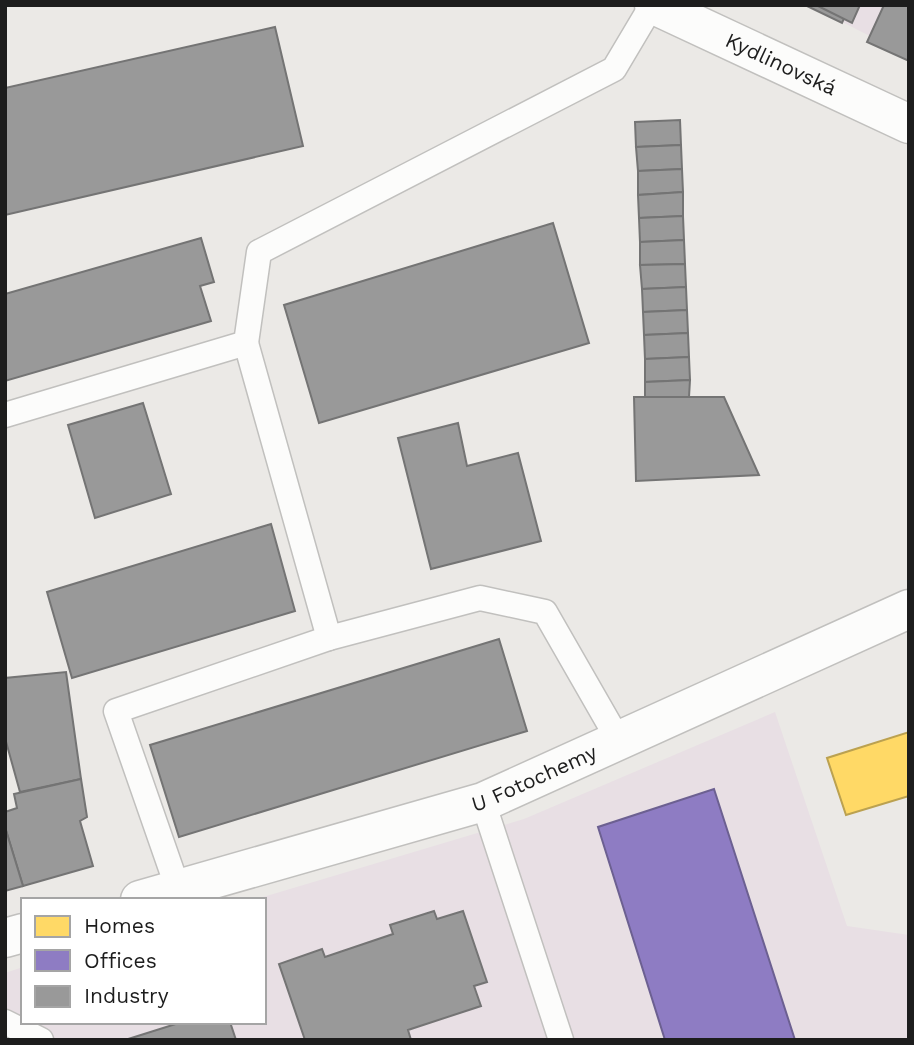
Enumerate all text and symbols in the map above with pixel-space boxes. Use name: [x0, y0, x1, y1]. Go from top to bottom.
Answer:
street label: Kydlinovská: [722, 27, 841, 100]
street label: U Fotochemy: [469, 739, 601, 817]
legend: [21, 898, 266, 1024]
text: Homes: [84, 913, 155, 938]
text: Offices: [84, 948, 157, 973]
text: Industry: [84, 983, 169, 1008]

